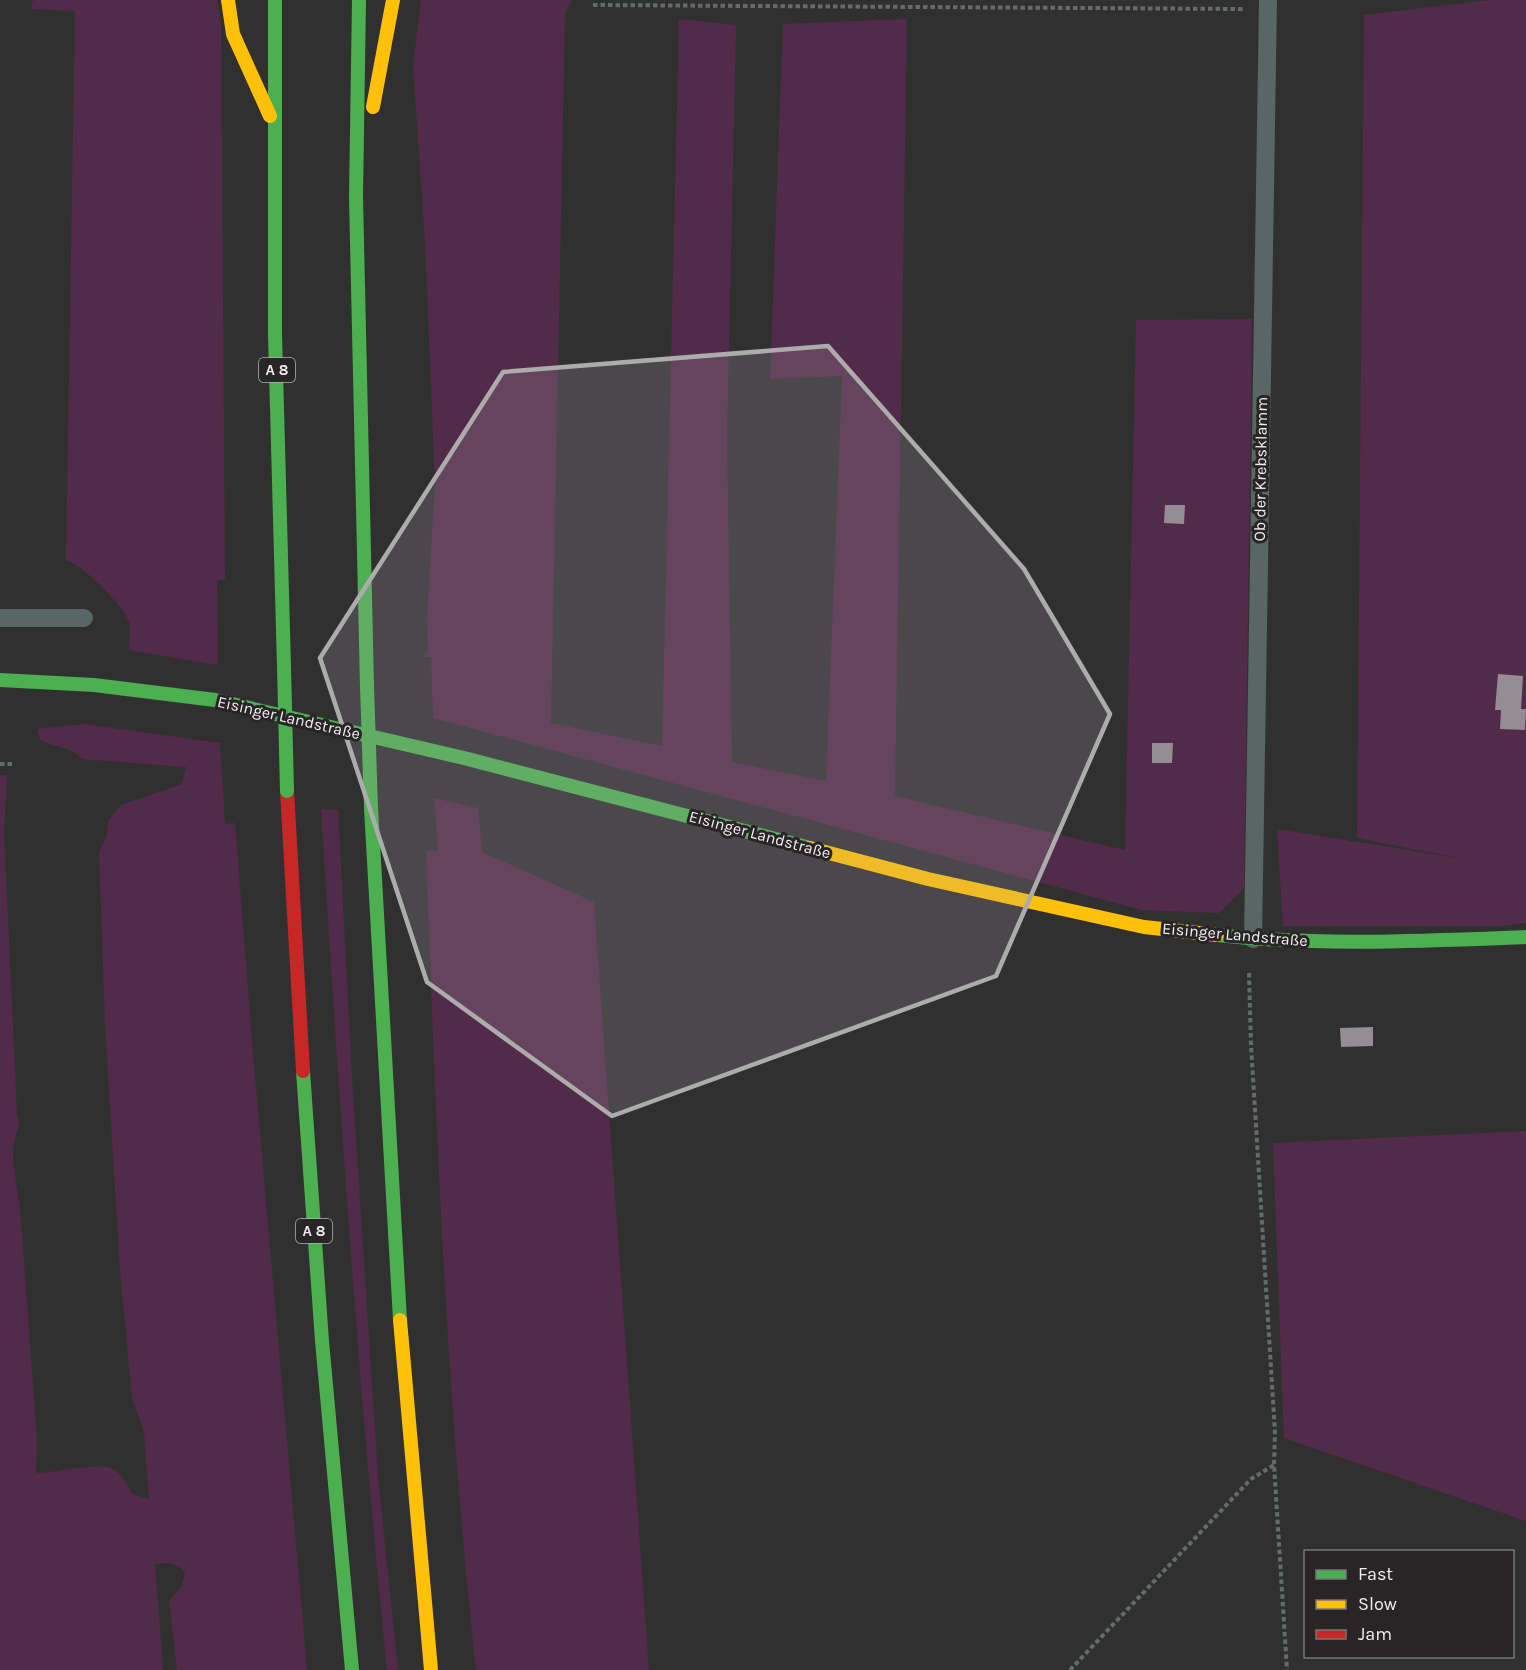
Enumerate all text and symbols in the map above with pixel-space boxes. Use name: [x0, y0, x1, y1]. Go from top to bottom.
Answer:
road number: A 8: [259, 358, 295, 382]
street label: Ob der Krebsklamm: [1250, 396, 1271, 542]
street label: Eisinger Landstraße: [216, 692, 362, 743]
street label: Eisinger Landstraße: [687, 806, 833, 863]
street label: Eisinger Landstraße: [1161, 919, 1308, 950]
road number: A 8: [296, 1219, 332, 1243]
legend: [1304, 1550, 1514, 1658]
text: Fast: [1358, 1563, 1393, 1585]
text: Slow: [1358, 1593, 1397, 1615]
text: Jam: [1358, 1623, 1392, 1645]

